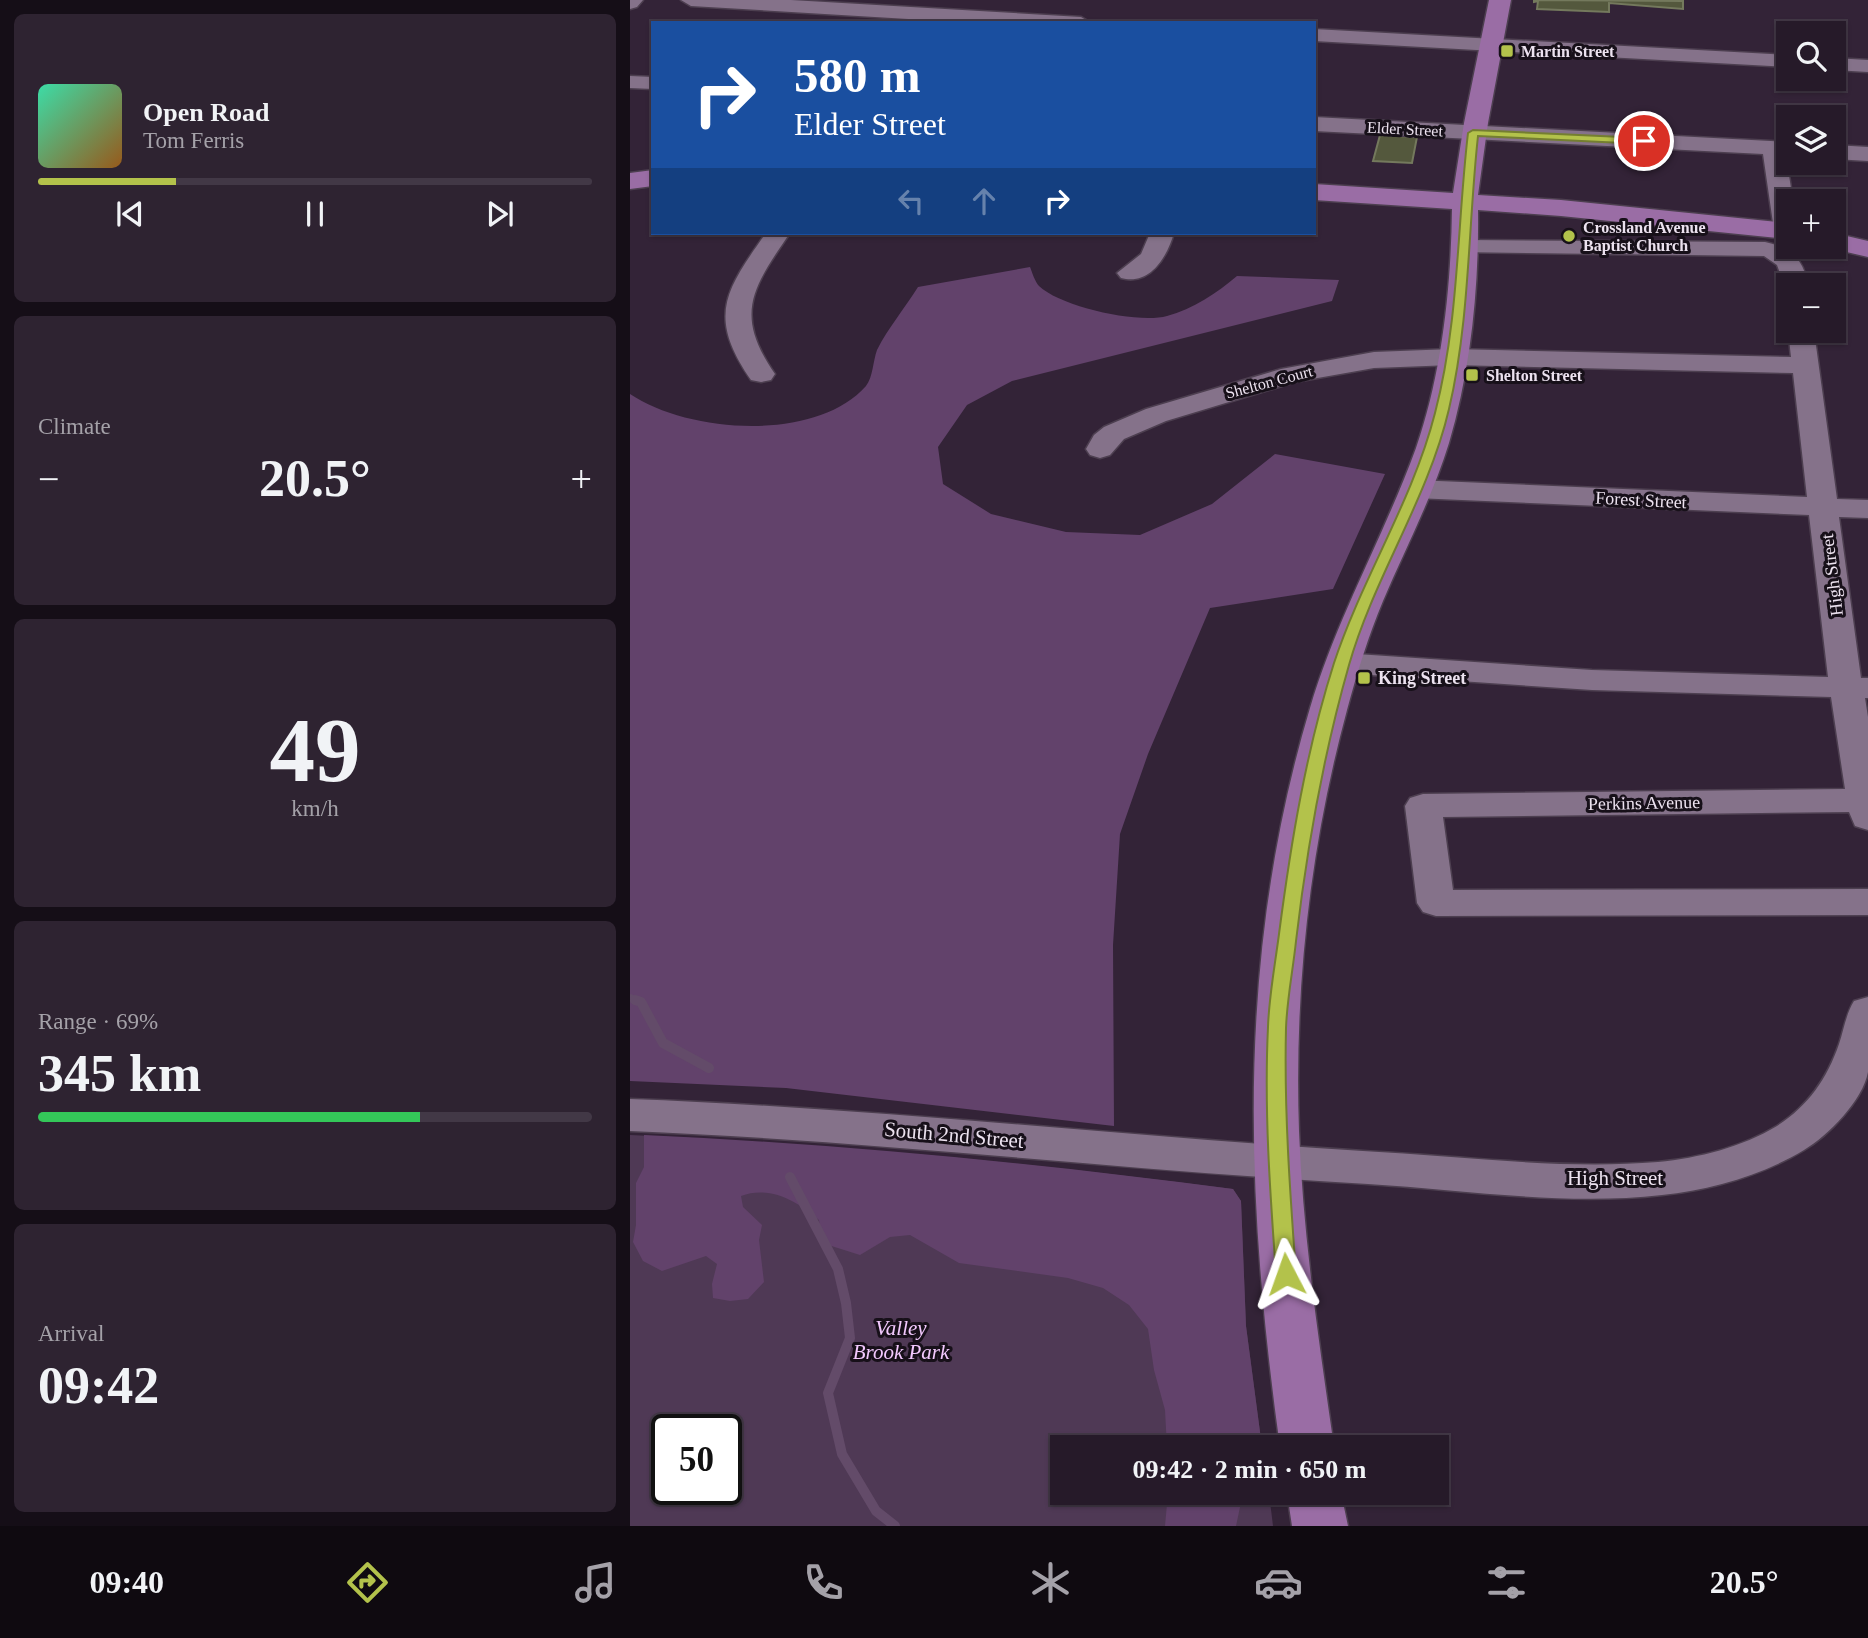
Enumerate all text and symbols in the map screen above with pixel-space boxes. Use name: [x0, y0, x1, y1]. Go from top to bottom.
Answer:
map controls: [1776, 21, 1846, 343]
button: search: [1776, 21, 1846, 91]
marker: Martin Street: [1499, 43, 1515, 59]
place label: Martin Street: [1521, 43, 1615, 60]
text: 580 m: [794, 48, 921, 103]
icon: right: [679, 49, 770, 140]
text: Open Road: [143, 98, 269, 127]
button: layers: [1776, 105, 1846, 175]
text: Elder Street: [794, 106, 946, 142]
pin: [1614, 111, 1674, 171]
street label: Elder Street: [1367, 119, 1444, 140]
icon: arrive: [1625, 122, 1663, 160]
text: Tom Ferris: [143, 128, 244, 153]
icon: left: [892, 182, 930, 220]
icon: ahead: [965, 182, 1003, 220]
icon: right: [1038, 182, 1076, 220]
button: +: [1776, 189, 1846, 259]
icon: previous: [111, 195, 149, 233]
icon: pause: [296, 195, 334, 233]
icon: next: [481, 195, 519, 233]
place label: Crossland Avenue Baptist Church: [1583, 219, 1706, 255]
marker: Crossland Avenue Baptist Church: [1561, 228, 1577, 244]
button: −: [1776, 273, 1846, 343]
street label: Shelton Court: [1224, 362, 1315, 402]
marker: Shelton Street: [1464, 367, 1480, 383]
place label: Shelton Street: [1486, 367, 1583, 384]
text: Climate: [38, 414, 111, 439]
text: 20.5°: [259, 450, 371, 507]
text: −: [38, 458, 59, 500]
text: +: [571, 458, 592, 500]
street label: Forest Street: [1595, 488, 1687, 512]
street label: High Street: [1817, 533, 1847, 617]
place label: King Street: [1378, 668, 1466, 688]
marker: King Street: [1356, 670, 1372, 686]
text: 49: [270, 700, 361, 801]
street label: Perkins Avenue: [1588, 792, 1700, 814]
text: km/h: [291, 796, 339, 821]
text: Range · 69%: [38, 1009, 158, 1034]
text: 345 km: [38, 1045, 201, 1102]
street label: South 2nd Street: [883, 1117, 1025, 1153]
street label: High Street: [1567, 1166, 1663, 1190]
position arrow: [1249, 1237, 1323, 1311]
park label: Valley Brook Park: [853, 1316, 950, 1364]
text: Arrival: [38, 1321, 104, 1346]
text: 09:42: [38, 1357, 159, 1414]
speed limit sign: 50: [651, 1414, 742, 1505]
text: 09:42 · 2 min · 650 m: [1133, 1455, 1367, 1484]
icon: directions: [343, 1558, 392, 1607]
icon: music: [571, 1558, 620, 1607]
icon: phone: [799, 1558, 848, 1607]
icon: climate: [1026, 1558, 1075, 1607]
icon: car: [1254, 1558, 1303, 1607]
icon: filters: [1482, 1558, 1531, 1607]
text: 09:40: [89, 1564, 164, 1600]
text: 20.5°: [1710, 1564, 1779, 1600]

